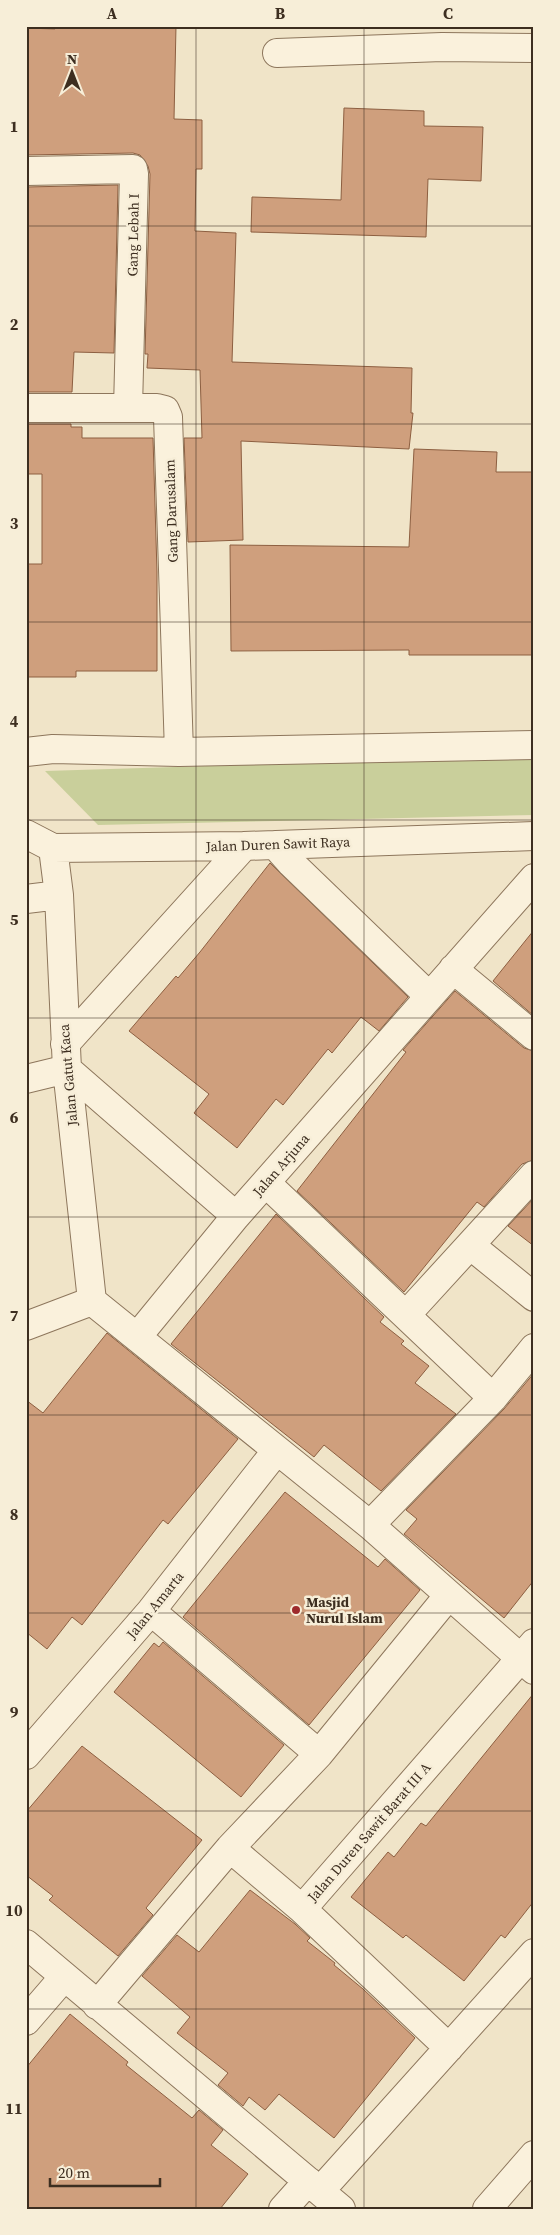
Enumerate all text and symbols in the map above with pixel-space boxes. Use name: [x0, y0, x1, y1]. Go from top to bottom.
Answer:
text: A: [107, 2, 118, 24]
text: B: [275, 2, 286, 24]
text: C: [443, 2, 453, 24]
north arrow: [48, 48, 98, 98]
text: N: [67, 49, 77, 69]
text: 1: [10, 115, 18, 137]
street label: Gang Lebah I: [122, 193, 144, 277]
text: 2: [10, 313, 19, 335]
street label: Gang Darusalam: [159, 459, 183, 563]
text: 3: [10, 512, 19, 534]
text: 4: [10, 710, 19, 732]
street label: Jalan Duren Sawit Raya: [204, 831, 351, 857]
text: 5: [10, 908, 19, 930]
street label: Jalan Gatut Kaca: [54, 1022, 83, 1128]
text: 6: [10, 1106, 19, 1128]
street label: Jalan Arjuna: [247, 1128, 315, 1202]
text: 7: [10, 1304, 19, 1326]
text: 8: [10, 1503, 18, 1525]
street label: Jalan Amarta: [121, 1566, 189, 1644]
place label: Masjid Nurul Islam: [306, 1592, 383, 1628]
marker: Masjid Nurul Islam: [290, 1604, 302, 1616]
text: 9: [10, 1701, 19, 1723]
street label: Jalan Duren Sawit Barat III A: [302, 1757, 436, 1907]
text: 10: [5, 1899, 23, 1921]
text: 11: [5, 2097, 23, 2119]
scale bar: [50, 2155, 160, 2187]
text: 20 m: [58, 2162, 90, 2183]

